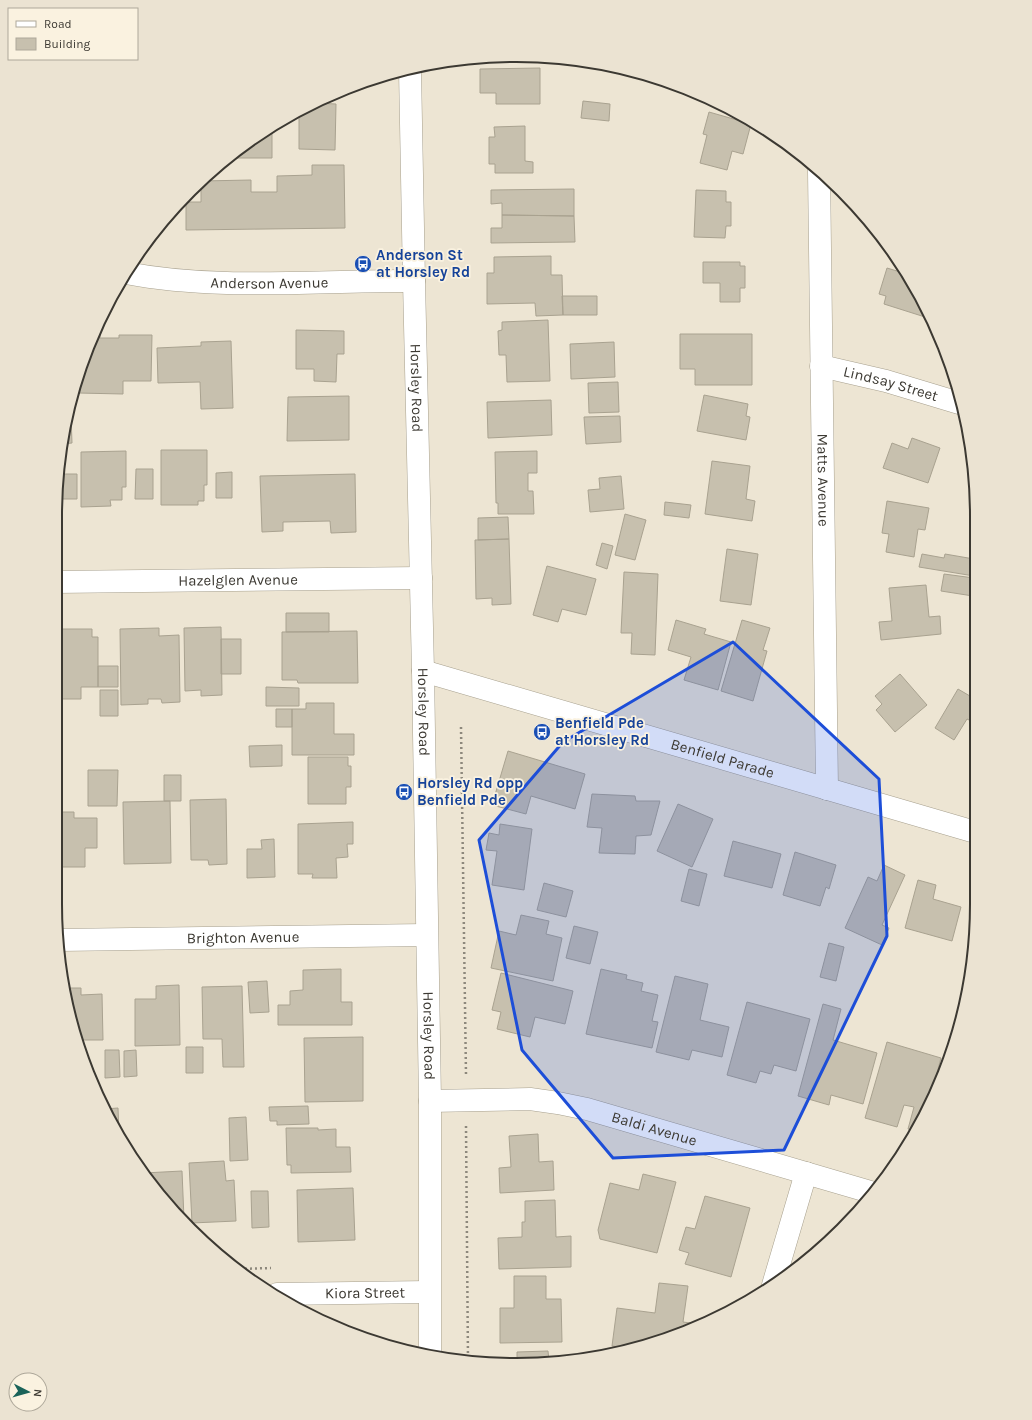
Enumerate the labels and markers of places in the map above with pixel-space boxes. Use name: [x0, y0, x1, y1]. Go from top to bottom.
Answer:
place label: Anderson St at Horsley Rd: [376, 246, 470, 281]
bus stop icon: Anderson St at Horsley Rd: [353, 254, 373, 274]
place label: Benfield Pde at Horsley Rd: [555, 714, 649, 749]
bus stop icon: Benfield Pde at Horsley Rd: [532, 722, 552, 742]
place label: Horsley Rd opp Benfield Pde: [417, 774, 523, 809]
bus stop icon: Horsley Rd opp Benfield Pde: [394, 782, 414, 802]

